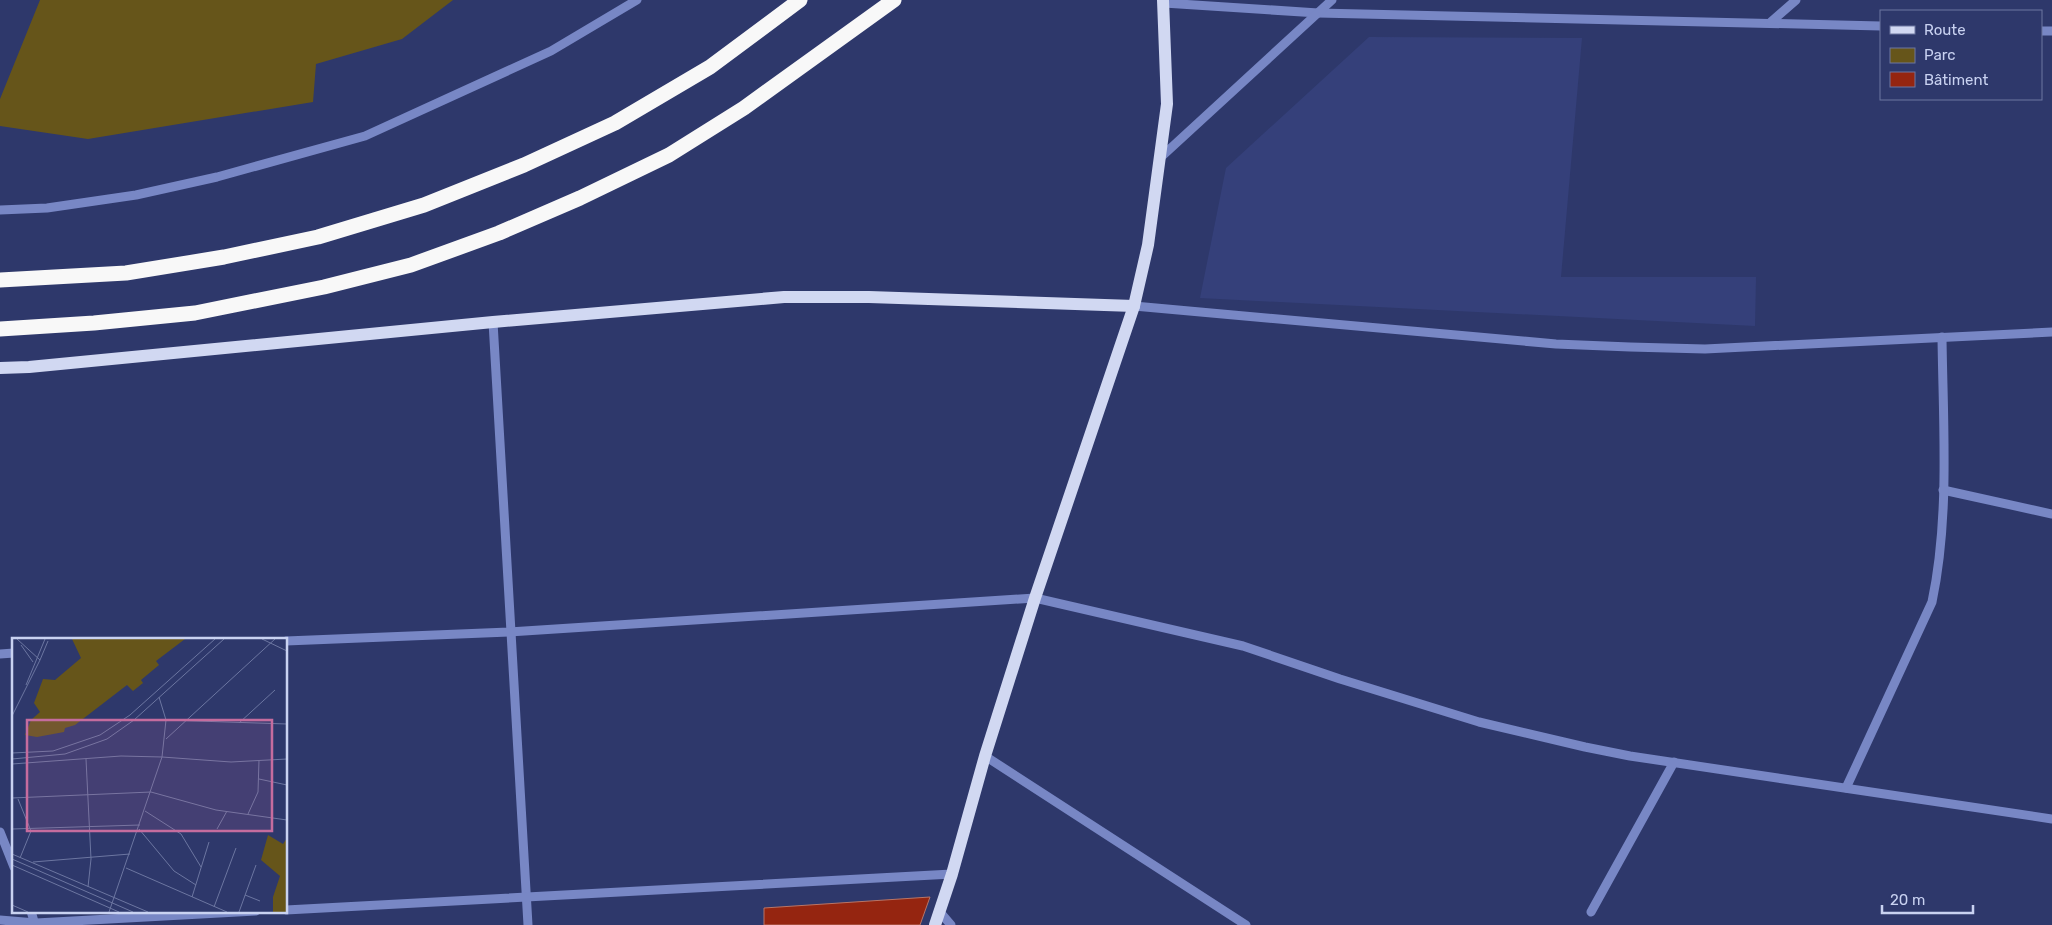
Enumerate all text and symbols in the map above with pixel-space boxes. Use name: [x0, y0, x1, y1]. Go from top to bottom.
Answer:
legend: [1880, 10, 2042, 100]
text: Route: [1924, 21, 1966, 39]
text: Parc: [1924, 46, 1956, 64]
text: Bâtiment: [1924, 71, 1988, 89]
inset map: [12, 638, 288, 912]
scale bar: [1882, 882, 1973, 914]
text: 20 m: [1890, 891, 1925, 909]

